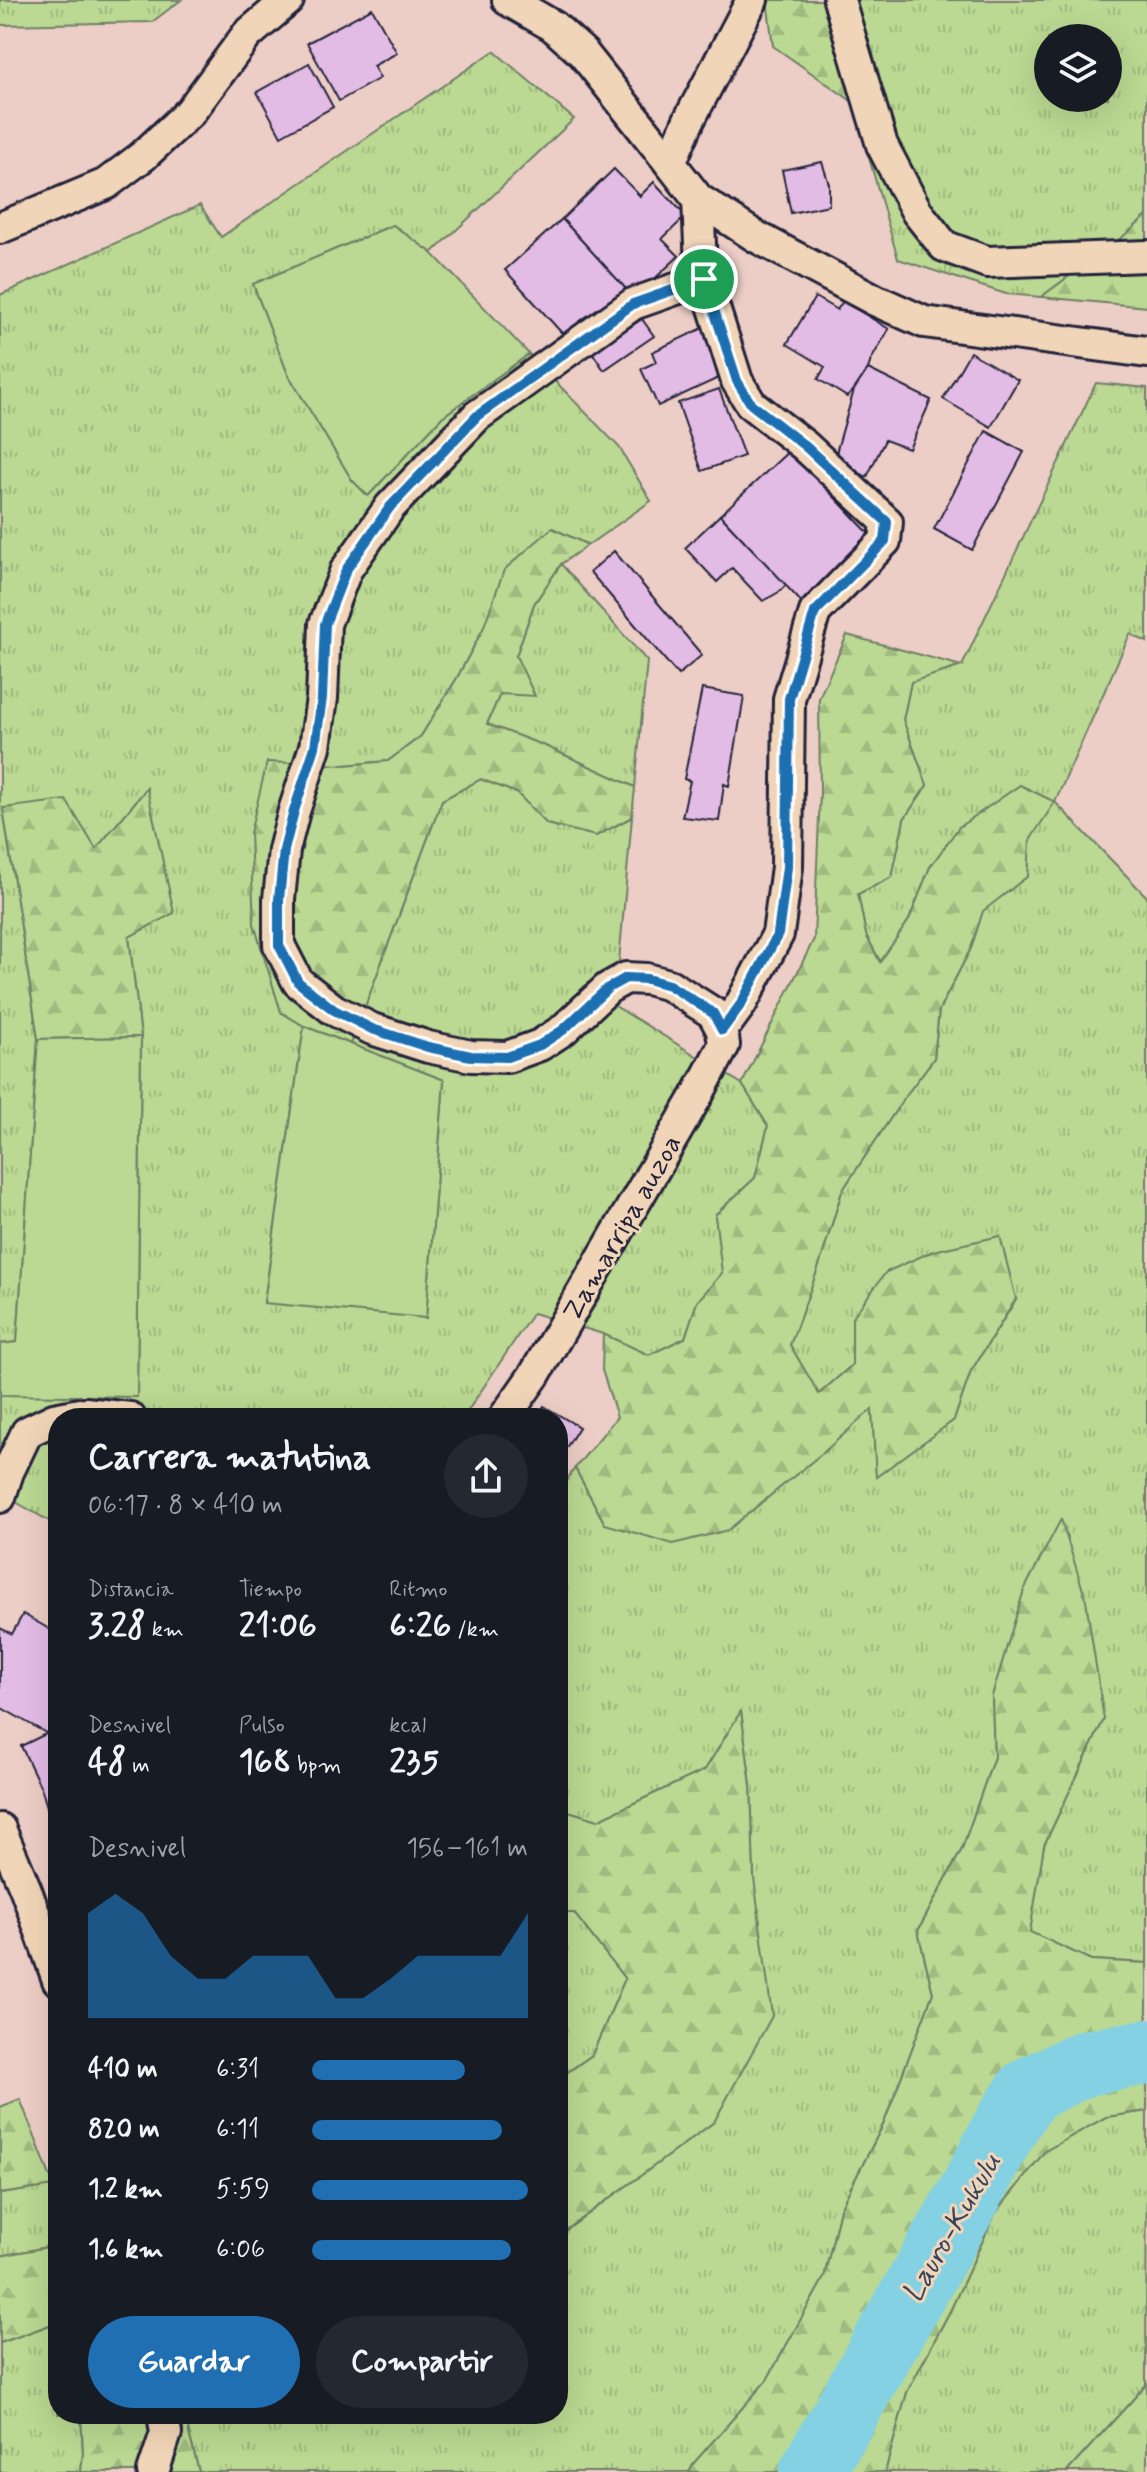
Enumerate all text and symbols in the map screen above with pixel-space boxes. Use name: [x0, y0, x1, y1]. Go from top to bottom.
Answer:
map controls: [1034, 24, 1122, 112]
button: layers: [1034, 24, 1122, 112]
pin: [670, 245, 738, 313]
icon: arrive: [682, 257, 726, 301]
street label: Zamarripa auzoa: [555, 1128, 691, 1328]
button: share: [444, 1434, 528, 1518]
text: Carrera matutina: [88, 1435, 371, 1482]
text: 06:17 · 8 × 410 m: [88, 1489, 283, 1523]
text: Distancia: [88, 1576, 174, 1604]
text: Tiempo: [239, 1576, 302, 1604]
text: Ritmo: [389, 1576, 447, 1604]
text: 3.28: [88, 1604, 146, 1649]
text: 21:06: [239, 1604, 317, 1649]
text: 6:26: [389, 1604, 451, 1649]
text: km: [146, 1616, 184, 1644]
text: /km: [451, 1616, 499, 1644]
text: Desnivel: [88, 1712, 171, 1740]
text: Pulso: [239, 1712, 285, 1740]
text: kcal: [389, 1712, 426, 1740]
text: 48: [88, 1740, 126, 1785]
text: 168: [239, 1740, 291, 1785]
text: 235: [389, 1740, 439, 1785]
text: m: [126, 1752, 150, 1780]
text: bpm: [291, 1752, 341, 1780]
text: Desnivel: [88, 1832, 186, 1866]
text: 156–161 m: [406, 1832, 528, 1866]
text: 410 m: [88, 2053, 158, 2087]
text: 6:31: [216, 2053, 259, 2087]
text: 820 m: [88, 2113, 160, 2147]
text: 6:11: [216, 2113, 259, 2147]
water label: Lauro-Kukulu: [894, 2146, 1011, 2309]
text: 1.2 km: [88, 2173, 163, 2207]
text: 5:59: [216, 2173, 270, 2207]
text: 1.6 km: [88, 2233, 163, 2267]
text: 6:06: [216, 2233, 265, 2267]
button: Guardar: [88, 2316, 300, 2408]
button: Compartir: [316, 2316, 528, 2408]

